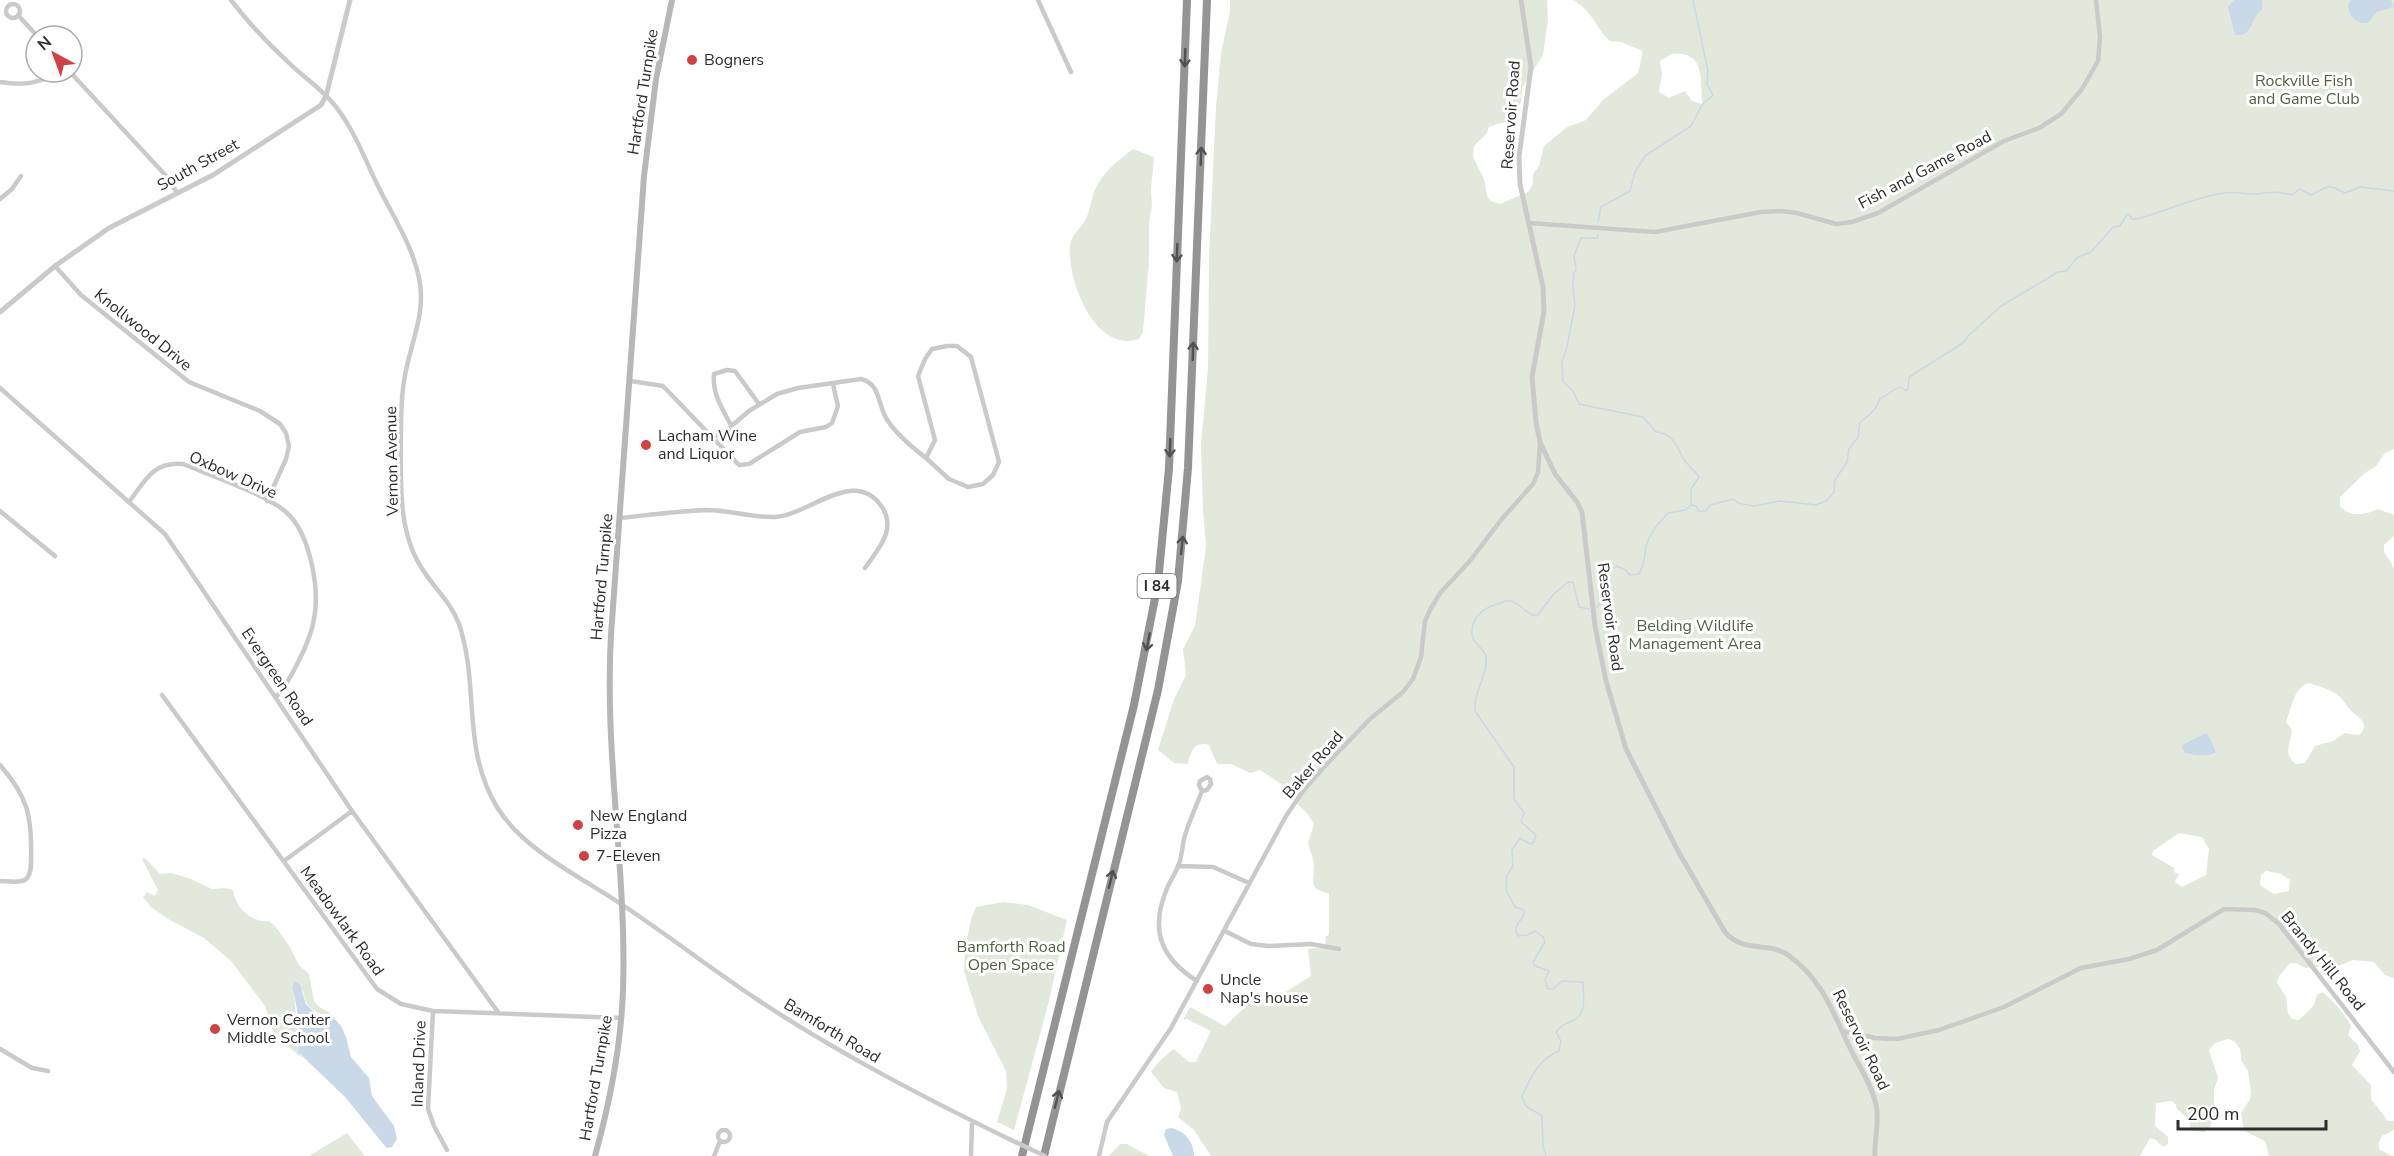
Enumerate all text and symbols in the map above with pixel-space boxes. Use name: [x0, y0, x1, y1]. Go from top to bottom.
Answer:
north arrow: [24, 24, 84, 84]
street label: Hartford Turnpike: [622, 27, 664, 157]
text: N: [33, 31, 57, 56]
one-way arrow: [1179, 48, 1191, 68]
place label: Bogners: [704, 49, 764, 71]
marker: Bogners: [685, 53, 699, 67]
street label: Reservoir Road: [1496, 60, 1526, 170]
park label: Rockville Fish and Game Club: [2248, 70, 2360, 110]
street label: Fish and Game Road: [1854, 126, 1996, 214]
street label: South Street: [153, 133, 243, 196]
one-way arrow: [1195, 146, 1206, 166]
one-way arrow: [1172, 243, 1183, 263]
street label: Knollwood Drive: [90, 284, 196, 376]
one-way arrow: [1187, 341, 1199, 361]
street label: Vernon Avenue: [380, 406, 404, 517]
place label: Lacham Wine and Liquor: [658, 425, 757, 465]
marker: Lacham Wine and Liquor: [639, 438, 653, 452]
one-way arrow: [1164, 438, 1175, 458]
street label: Oxbow Drive: [185, 446, 281, 504]
street label: Hartford Turnpike: [586, 513, 618, 641]
one-way arrow: [1177, 536, 1188, 556]
street label: Reservoir Road: [1592, 561, 1628, 673]
road number: I 84: [1138, 574, 1176, 598]
park label: Belding Wildlife Management Area: [1629, 615, 1761, 655]
street label: Evergreen Road: [236, 624, 318, 730]
one-way arrow: [1142, 631, 1153, 651]
street label: Baker Road: [1278, 727, 1348, 803]
place label: New England Pizza: [590, 805, 687, 845]
marker: New England Pizza: [571, 818, 585, 832]
place label: 7-Eleven: [596, 845, 661, 867]
marker: 7-Eleven: [577, 849, 591, 863]
street label: Meadowlark Road: [295, 862, 389, 980]
one-way arrow: [1105, 870, 1117, 889]
street label: Brandy Hill Road: [2276, 907, 2370, 1015]
park label: Bamforth Road Open Space: [956, 936, 1066, 976]
place label: Uncle Nap's house: [1220, 969, 1308, 1009]
marker: Uncle Nap's house: [1201, 982, 1215, 996]
street label: Reservoir Road: [1827, 986, 1895, 1094]
street label: Bamforth Road: [780, 993, 884, 1069]
place label: Vernon Center Middle School: [226, 1009, 330, 1049]
street label: Hartford Turnpike: [574, 1013, 618, 1143]
street label: Inland Drive: [406, 1020, 432, 1108]
marker: Vernon Center Middle School: [208, 1022, 222, 1036]
one-way arrow: [1052, 1090, 1064, 1109]
scale bar: [2178, 1093, 2326, 1131]
text: 200 m: [2187, 1102, 2239, 1126]

